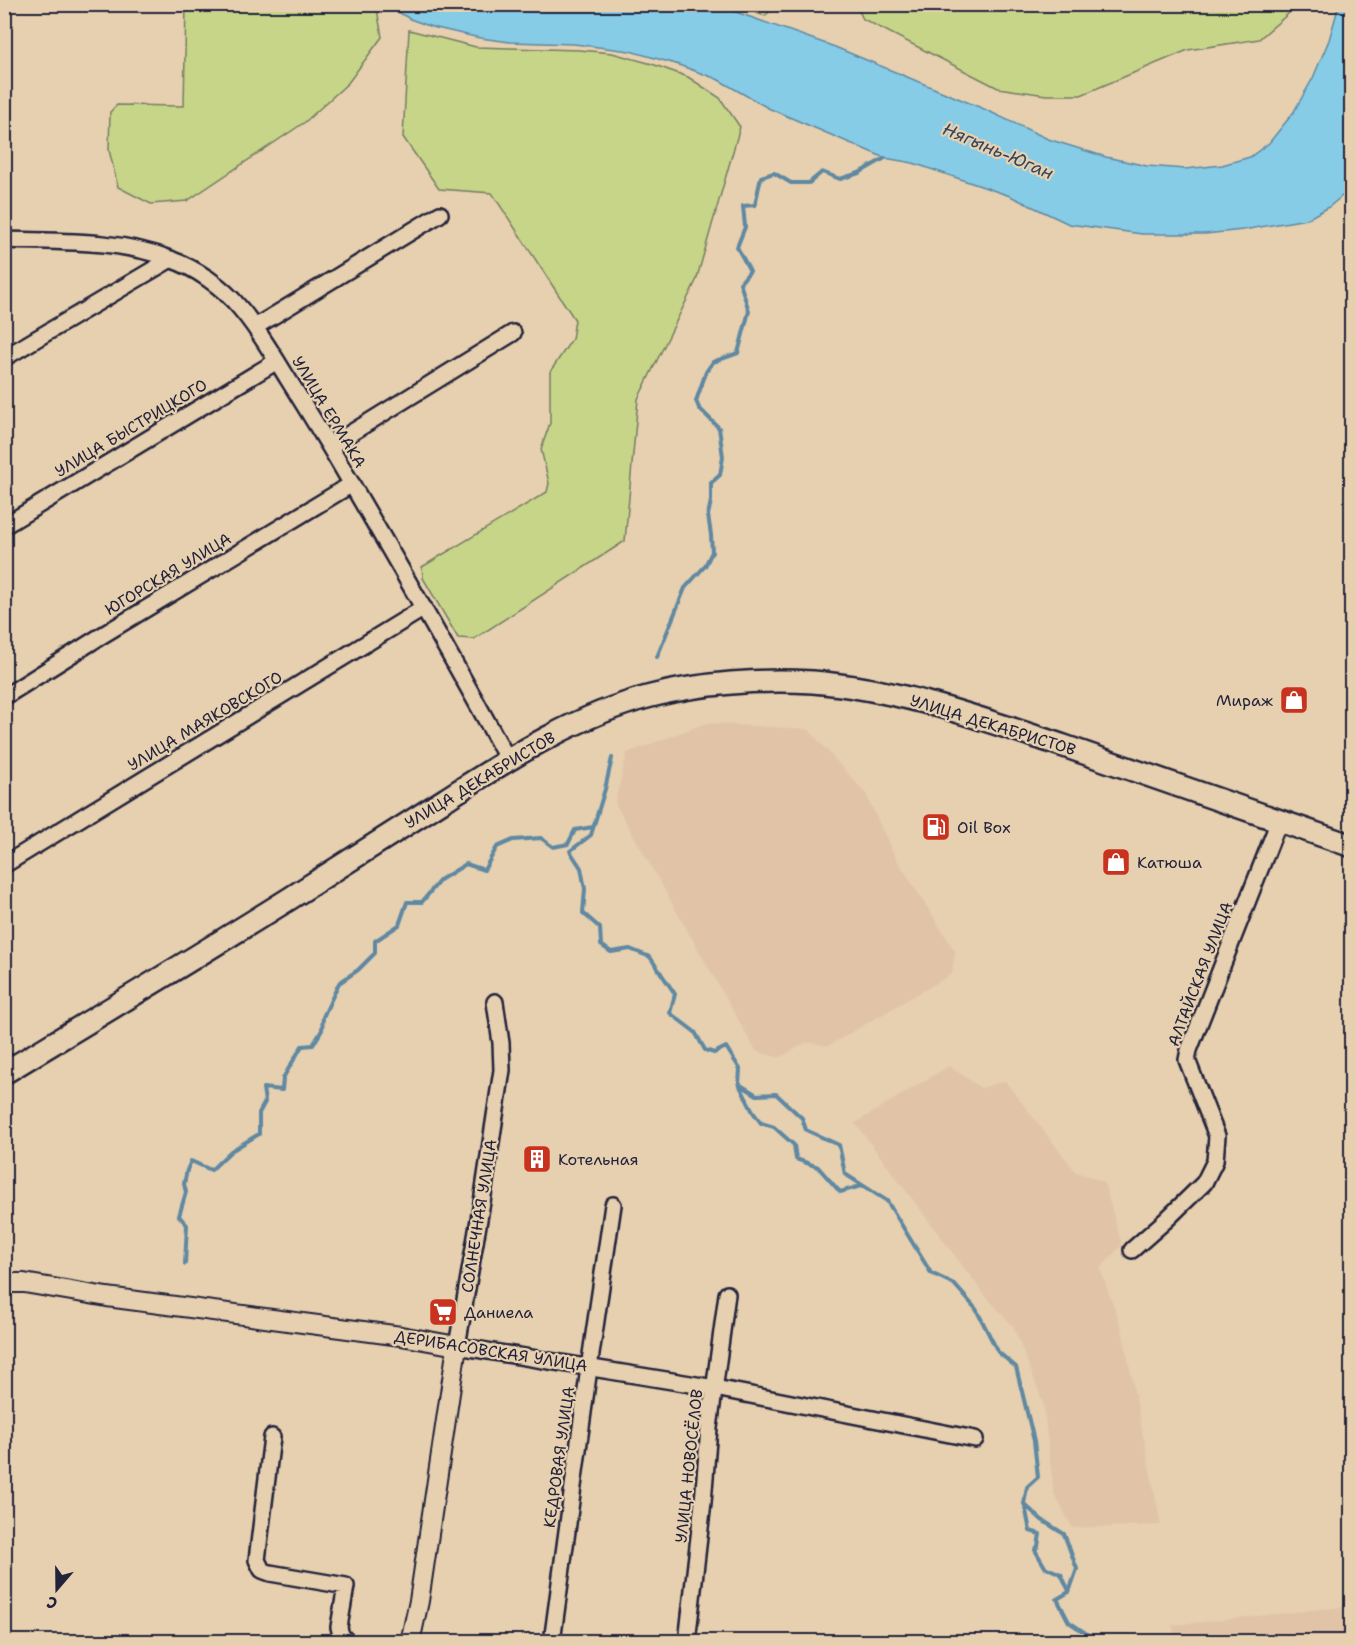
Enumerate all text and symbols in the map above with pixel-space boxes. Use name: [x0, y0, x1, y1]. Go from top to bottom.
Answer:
water label: Нягынь-Юган: [939, 117, 1057, 185]
street label: УЛИЦА ЕРМАКА: [287, 352, 371, 472]
street label: УЛИЦА БЫСТРИЦКОГО: [51, 374, 211, 482]
street label: ЮГОРСКАЯ УЛИЦА: [101, 528, 235, 620]
street label: УЛИЦА МАЯКОВСКОГО: [124, 666, 286, 776]
shop icon: Мираж: [1278, 684, 1310, 716]
street label: УЛИЦА ДЕКАБРИСТОВ: [908, 690, 1078, 760]
place label: Мираж: [1216, 690, 1273, 711]
street label: УЛИЦА ДЕКАБРИСТОВ: [401, 727, 559, 833]
fuel station icon: Oil Box: [920, 811, 952, 843]
place label: Oil Box: [957, 817, 1011, 838]
shop icon: Катюша: [1100, 846, 1132, 878]
place label: Катюша: [1137, 852, 1202, 873]
street label: АЛТАЙСКАЯ УЛИЦА: [1163, 899, 1237, 1049]
street label: СОЛНЕЧНАЯ УЛИЦА: [457, 1138, 501, 1294]
building icon: Котельная: [521, 1143, 553, 1175]
place label: Котельная: [558, 1149, 638, 1170]
supermarket icon: Даниела: [427, 1296, 459, 1328]
place label: Даниела: [464, 1302, 533, 1323]
street label: ДЕРИБАСОВСКАЯ УЛИЦА: [393, 1325, 589, 1377]
street label: КЕДРОВАЯ УЛИЦА: [539, 1385, 579, 1529]
street label: УЛИЦА НОВОСЁЛОВ: [670, 1388, 708, 1544]
north arrow: [27, 1559, 87, 1619]
text: С: [44, 1591, 60, 1614]

